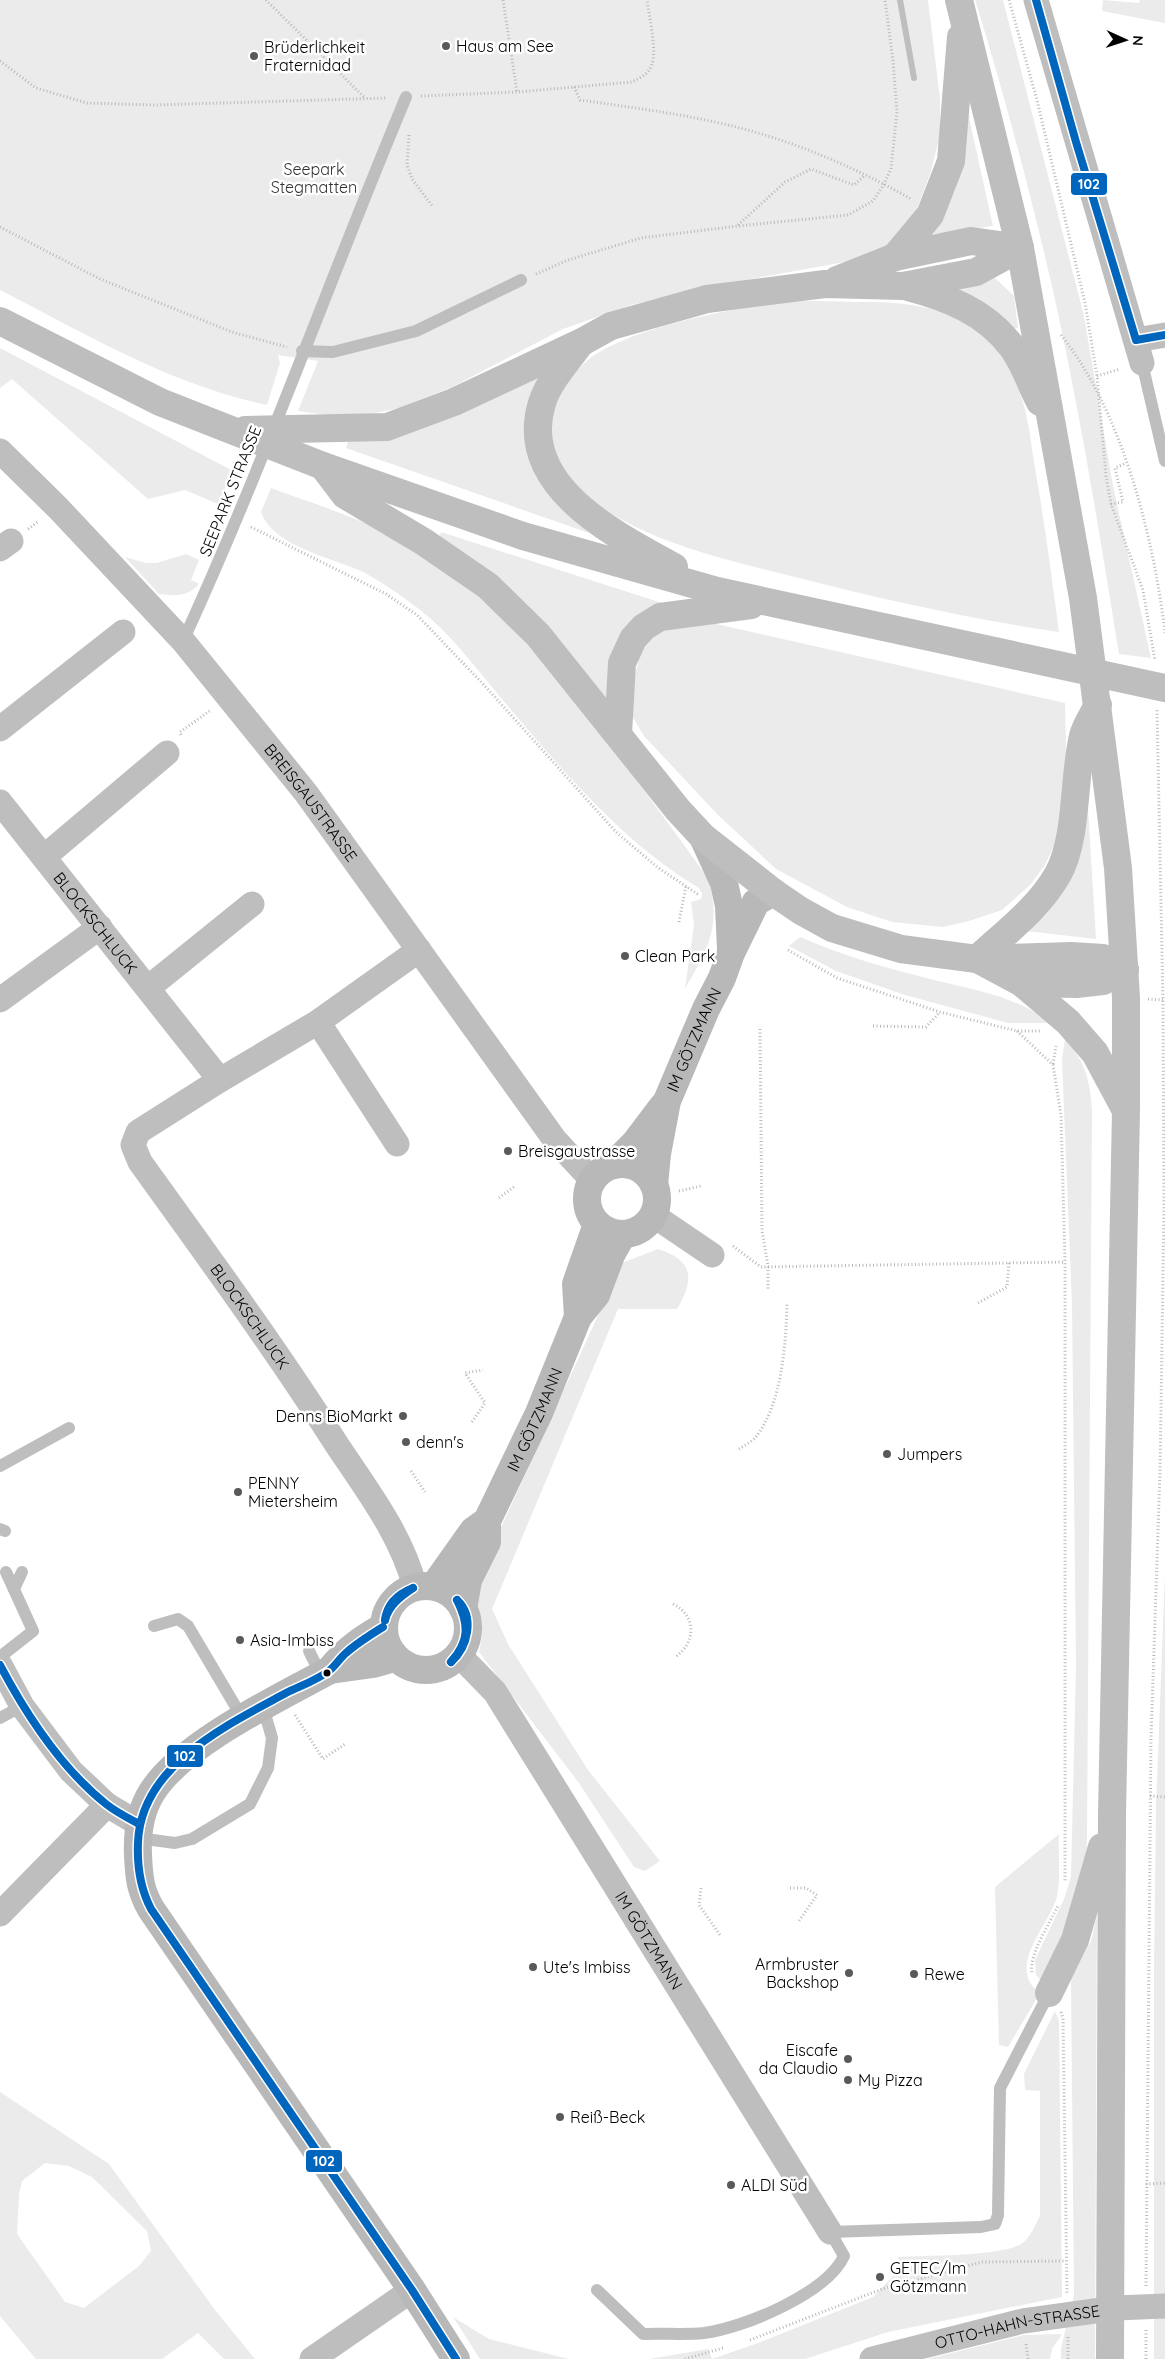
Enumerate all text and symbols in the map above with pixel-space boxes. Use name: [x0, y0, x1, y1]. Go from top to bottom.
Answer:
north arrow: [1100, 15, 1150, 65]
text: N: [1129, 35, 1147, 46]
place label: Haus am See: [456, 36, 554, 56]
place label: Brüderlichkeit Fraternidad: [264, 37, 365, 75]
marker: Haus am See: [440, 40, 452, 52]
marker: Brüderlichkeit Fraternidad: [248, 50, 260, 62]
park label: Seepark Stegmatten: [271, 159, 357, 197]
line badge: 102: [1070, 172, 1108, 196]
text: 102: [1078, 175, 1100, 193]
street label: SEEPARK STRASSE: [195, 423, 265, 559]
street label: BREISGAUSTRASSE: [260, 740, 362, 865]
street label: BLOCKSCHLUCK: [49, 868, 142, 978]
place label: Clean Park: [635, 946, 715, 966]
marker: Clean Park: [619, 950, 631, 962]
street label: IM GÖTZMANN: [662, 984, 725, 1095]
place label: Breisgaustrasse: [518, 1141, 635, 1161]
marker: Breisgaustrasse: [502, 1145, 514, 1157]
street label: BLOCKSCHLUCK: [206, 1260, 294, 1373]
street label: IM GÖTZMANN: [502, 1365, 566, 1475]
place label: Denns BioMarkt: [275, 1406, 393, 1426]
marker: Denns BioMarkt: [397, 1410, 409, 1422]
place label: denn's: [416, 1432, 464, 1452]
marker: denn's: [400, 1436, 412, 1448]
place label: Jumpers: [897, 1444, 962, 1464]
marker: Jumpers: [881, 1448, 893, 1460]
place label: PENNY Mietersheim: [248, 1473, 338, 1511]
marker: PENNY Mietersheim: [232, 1486, 244, 1498]
place label: Asia-Imbiss: [250, 1630, 334, 1650]
marker: Asia-Imbiss: [234, 1634, 246, 1646]
unlabelled marker: [322, 1668, 332, 1678]
line badge: 102: [166, 1744, 204, 1768]
text: 102: [174, 1747, 196, 1765]
street label: IM GÖTZMANN: [611, 1888, 687, 1993]
place label: Armbruster Backshop: [755, 1954, 839, 1992]
place label: Ute's Imbiss: [543, 1957, 630, 1977]
marker: Ute's Imbiss: [527, 1961, 539, 1973]
place label: Rewe: [924, 1964, 965, 1984]
marker: Armbruster Backshop: [843, 1967, 855, 1979]
marker: Rewe: [908, 1968, 920, 1980]
place label: Eiscafe da Claudio: [759, 2040, 838, 2078]
marker: Eiscafe da Claudio: [842, 2053, 854, 2065]
place label: My Pizza: [858, 2070, 923, 2090]
marker: My Pizza: [842, 2074, 854, 2086]
place label: Reiß-Beck: [570, 2107, 645, 2127]
marker: Reiß-Beck: [554, 2111, 566, 2123]
line badge: 102: [305, 2149, 343, 2173]
text: 102: [313, 2152, 335, 2170]
place label: ALDI Süd: [741, 2175, 808, 2195]
marker: ALDI Süd: [725, 2179, 737, 2191]
place label: GETEC/Im Götzmann: [890, 2258, 967, 2296]
marker: GETEC/Im Götzmann: [874, 2271, 886, 2283]
street label: OTTO-HAHN-STRASSE: [933, 2300, 1101, 2353]

